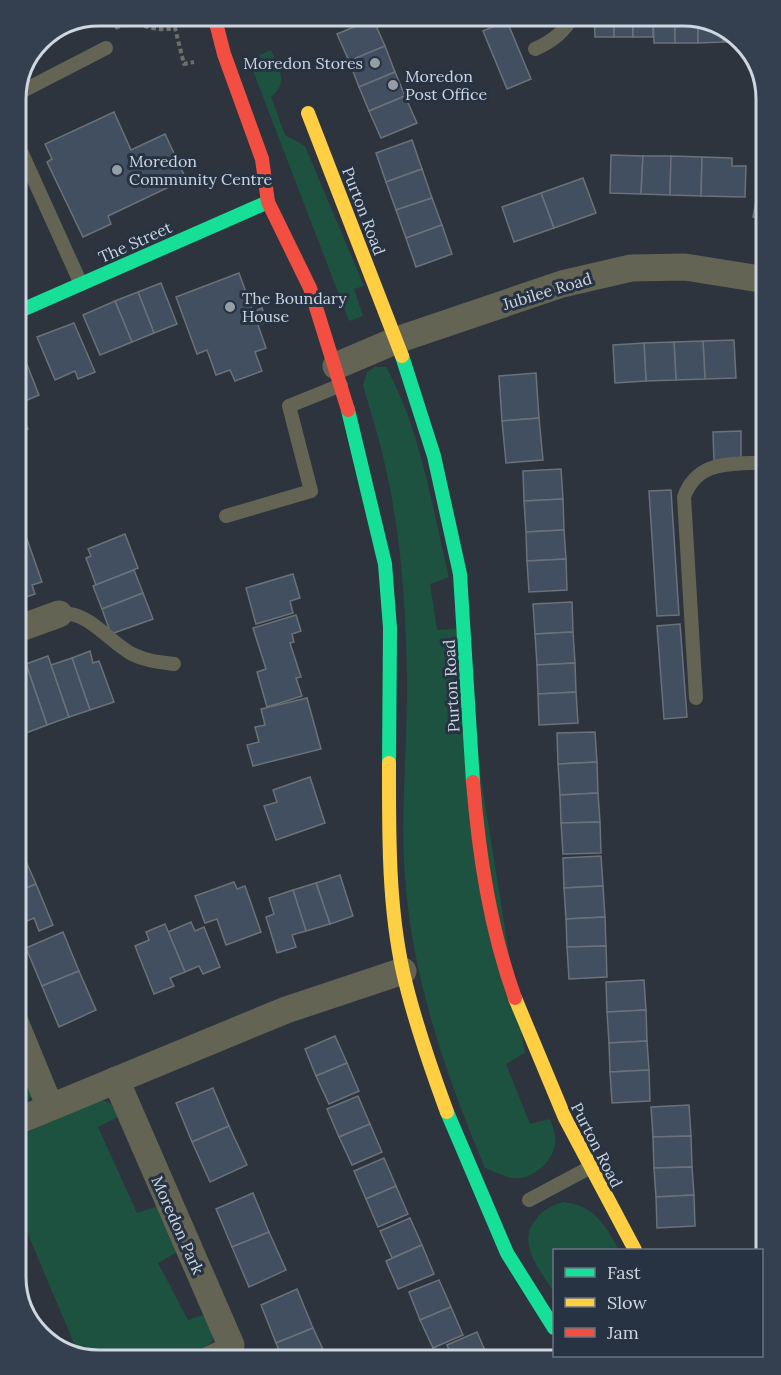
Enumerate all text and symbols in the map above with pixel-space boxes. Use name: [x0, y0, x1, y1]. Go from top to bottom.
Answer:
place label: Moredon Stores: [243, 53, 363, 73]
marker: Moredon Stores: [368, 56, 382, 70]
place label: Moredon Post Office: [405, 66, 487, 104]
marker: Moredon Post Office: [386, 78, 400, 92]
place label: Moredon Community Centre: [129, 151, 272, 189]
marker: Moredon Community Centre: [110, 163, 124, 177]
street label: Purton Road: [338, 164, 390, 258]
street label: The Street: [95, 217, 175, 267]
street label: Jubilee Road: [499, 268, 594, 314]
place label: The Boundary House: [242, 288, 347, 326]
marker: The Boundary House: [223, 300, 237, 314]
street label: Purton Road: [439, 639, 463, 733]
street label: Purton Road: [567, 1099, 627, 1191]
street label: Moredon Park: [147, 1173, 209, 1278]
legend: [553, 1249, 763, 1357]
text: Fast: [607, 1261, 641, 1284]
text: Slow: [607, 1291, 647, 1314]
text: Jam: [606, 1321, 639, 1344]

